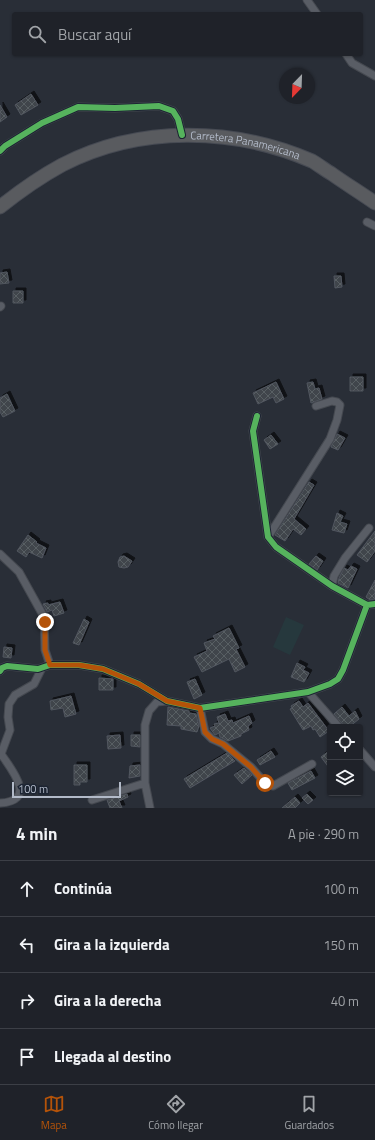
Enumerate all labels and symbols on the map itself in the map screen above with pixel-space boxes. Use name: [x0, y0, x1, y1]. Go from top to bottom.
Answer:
north arrow: [279, 68, 315, 104]
street label: Carretera Panamericana: [190, 127, 303, 164]
route end: [36, 613, 54, 631]
route start: [256, 774, 274, 792]
scale bar: [12, 780, 121, 799]

